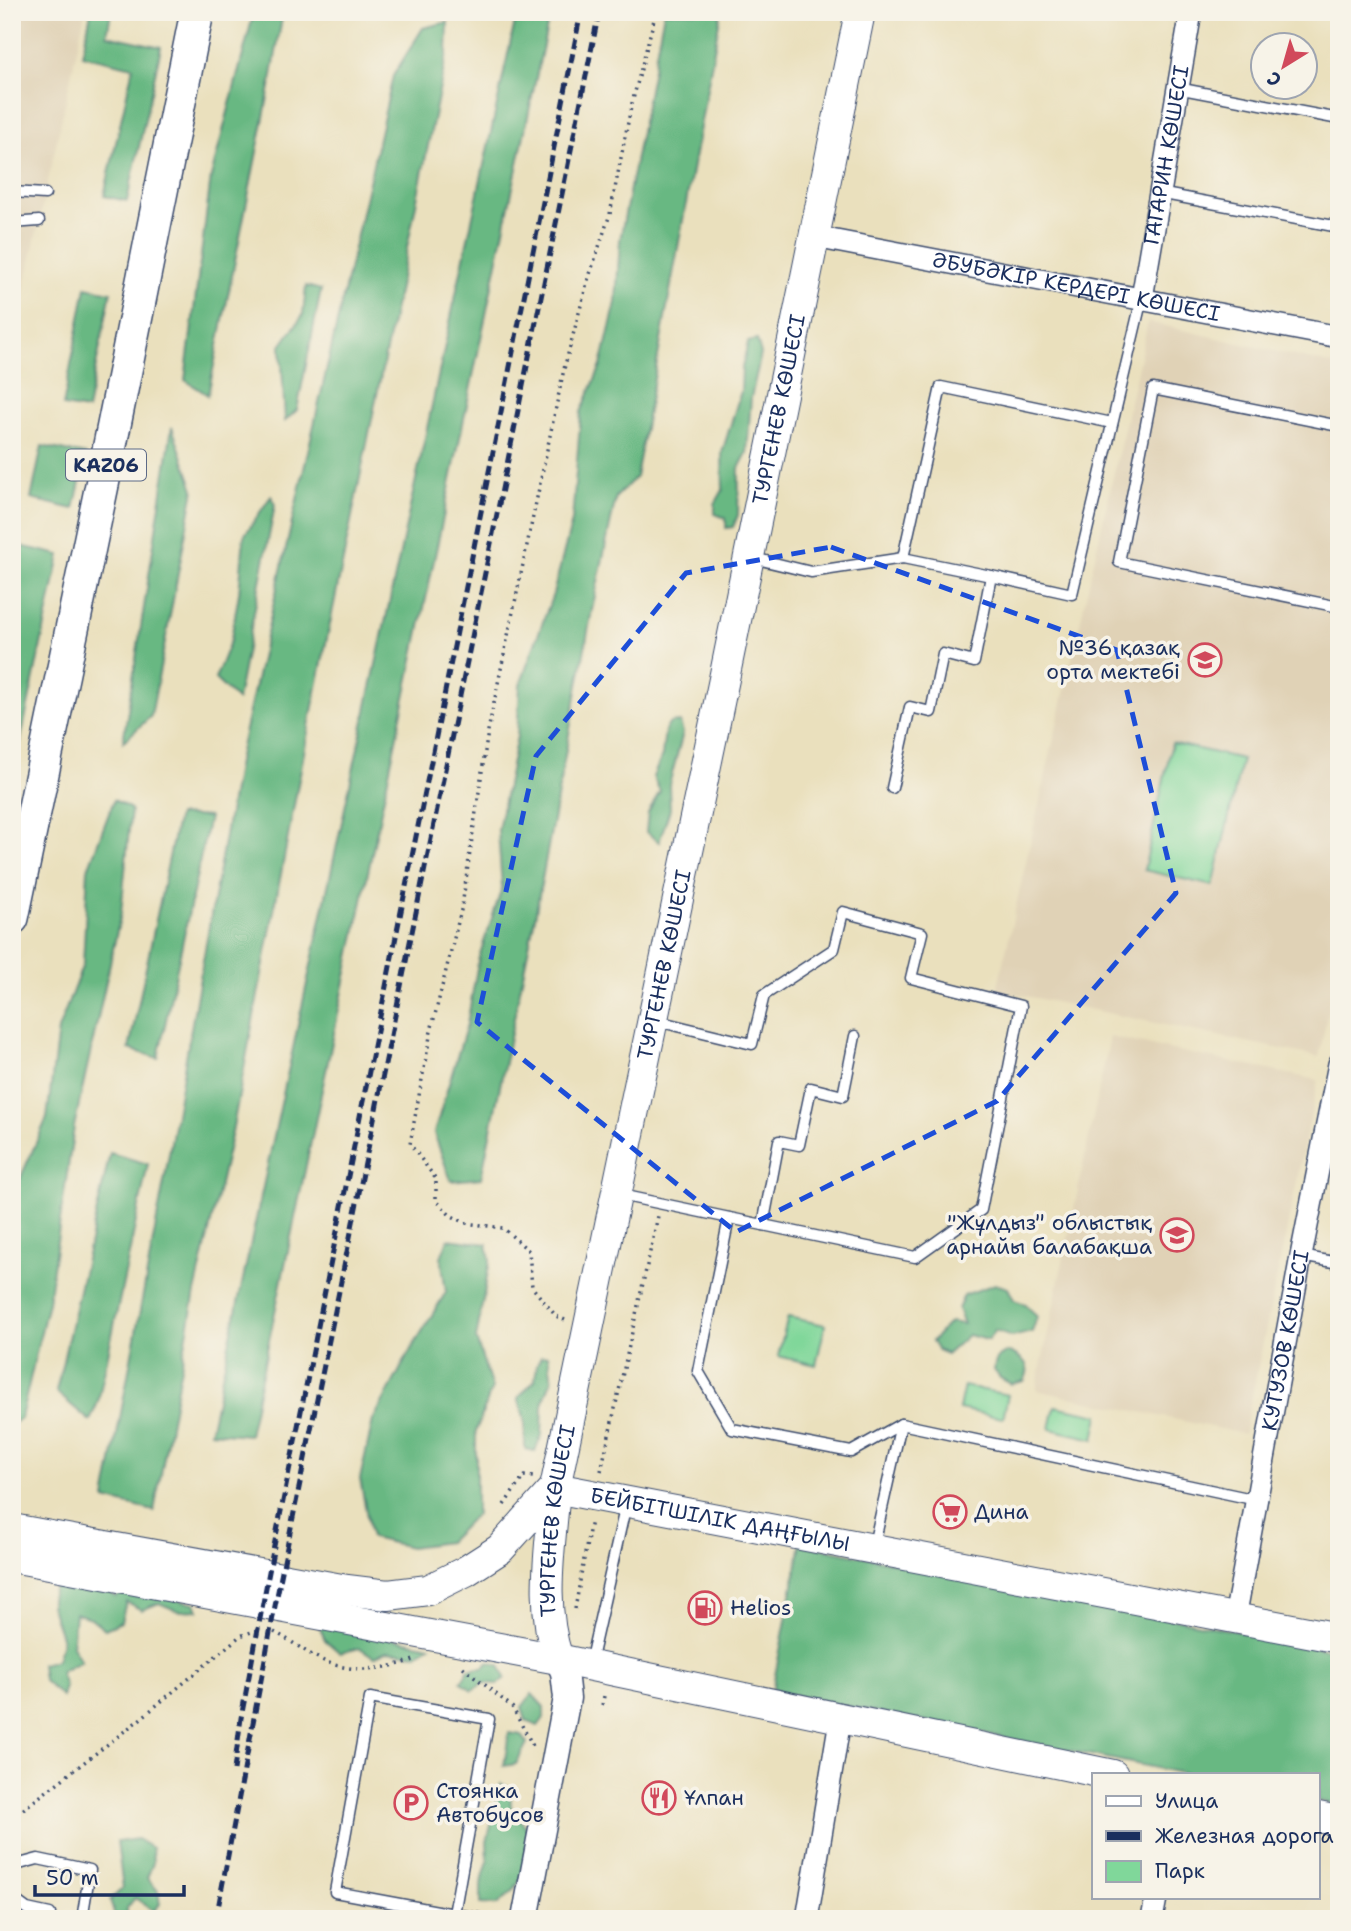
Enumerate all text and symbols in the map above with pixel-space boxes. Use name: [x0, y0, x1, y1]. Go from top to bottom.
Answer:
north arrow: [1250, 32, 1320, 102]
street label: ГАГАРИН КӨШЕСІ: [1137, 63, 1196, 247]
text: С: [1262, 66, 1286, 93]
street label: ӘБУБӘКІР КЕРДЕРІ КӨШЕСІ: [930, 246, 1222, 328]
street label: ТУРГЕНЕВ КӨШЕСІ: [746, 312, 812, 507]
road number: KАZ06: [66, 450, 146, 480]
place label: №36 қазақ орта мектебі: [1046, 634, 1180, 686]
school or university icon: №36 қазақ орта мектебі: [1186, 641, 1224, 679]
street label: ТУРГЕНЕВ КӨШЕСІ: [631, 867, 698, 1062]
place label: "Жұлдыз" облыстық арнайы балабақша: [946, 1209, 1152, 1261]
school or university icon: "Жұлдыз" облыстық арнайы балабақша: [1158, 1216, 1196, 1254]
street label: КУТУЗОВ КӨШЕСІ: [1255, 1248, 1316, 1433]
street label: ТУРГЕНЕВ КӨШЕСІ: [534, 1422, 582, 1618]
street label: БЕЙБІТШІЛІК ДАҢҒЫЛЫ: [588, 1481, 852, 1558]
supermarket icon: Дина: [931, 1493, 969, 1531]
place label: Дина: [974, 1498, 1029, 1526]
fuel station icon: Helios: [686, 1589, 724, 1627]
place label: Helios: [730, 1594, 792, 1622]
legend: [1092, 1773, 1320, 1899]
place label: Стоянка Автобусов: [436, 1777, 544, 1829]
restaurant icon: Ұлпан: [640, 1779, 678, 1817]
parking icon: Стоянка Автобусов: [392, 1784, 430, 1822]
place label: Ұлпан: [684, 1784, 744, 1812]
text: Улица: [1155, 1787, 1218, 1815]
text: Железная дорога: [1155, 1822, 1334, 1850]
scale bar: [35, 1854, 184, 1898]
text: Парк: [1155, 1857, 1205, 1885]
text: 50 m: [46, 1864, 99, 1892]

